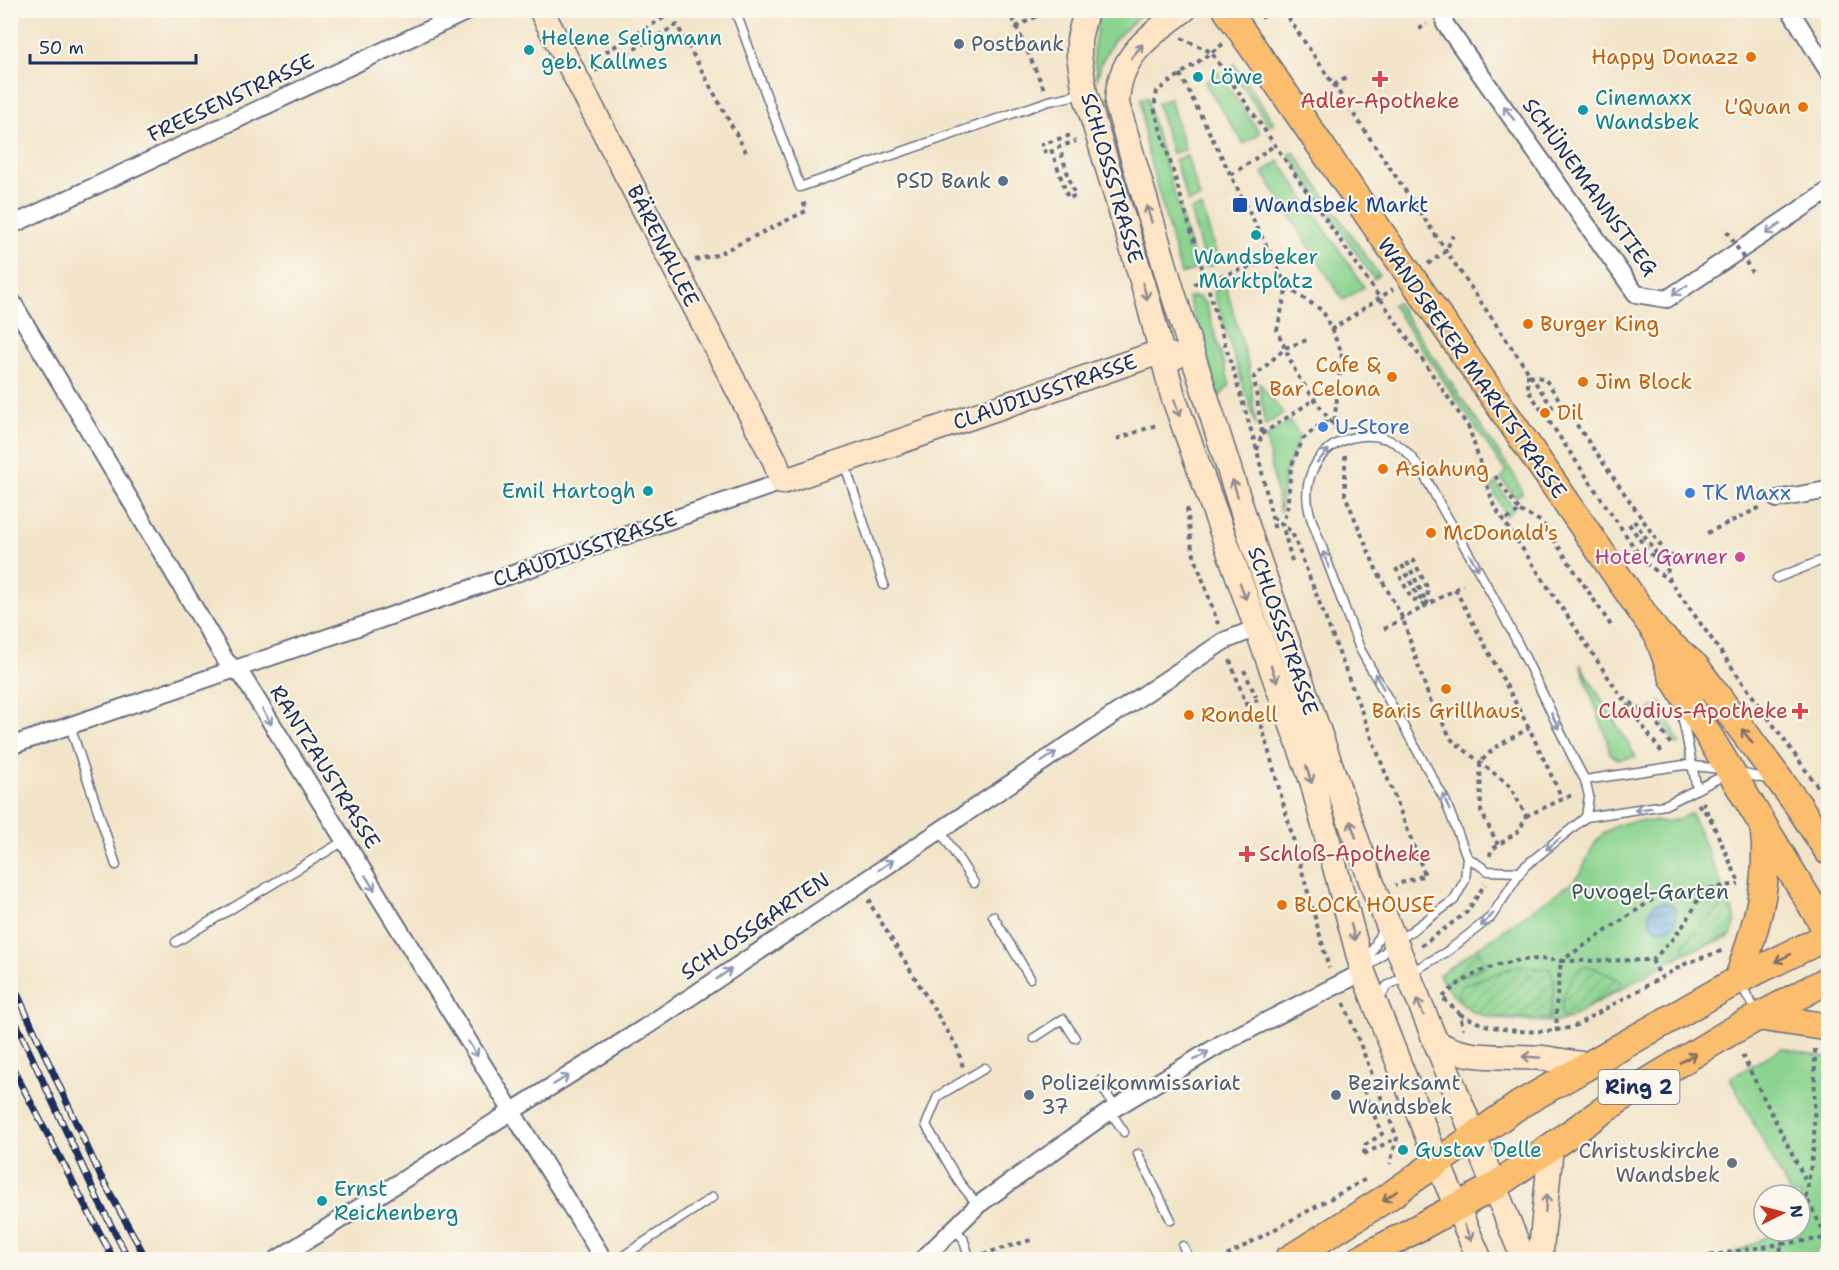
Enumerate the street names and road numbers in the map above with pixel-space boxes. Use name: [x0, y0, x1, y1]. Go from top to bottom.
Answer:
street label: FREESENSTRASSE: [143, 47, 319, 149]
street label: SCHLOSSSTRASSE: [1074, 89, 1150, 267]
street label: SCHÜNEMANNSTIEG: [1516, 92, 1664, 282]
street label: BÄRENALLEE: [620, 180, 706, 312]
street label: WANDSBEKER MARKTSTRASSE: [1371, 232, 1573, 504]
street label: CLAUDIUSSTRASSE: [949, 347, 1141, 437]
street label: CLAUDIUSSTRASSE: [489, 504, 681, 594]
street label: SCHLOSSSTRASSE: [1241, 543, 1325, 719]
street label: RANTZAUSTRASSE: [263, 680, 387, 854]
street label: SCHLOSSGARTEN: [675, 866, 835, 986]
road number: Ring 2: [1598, 1070, 1680, 1104]

